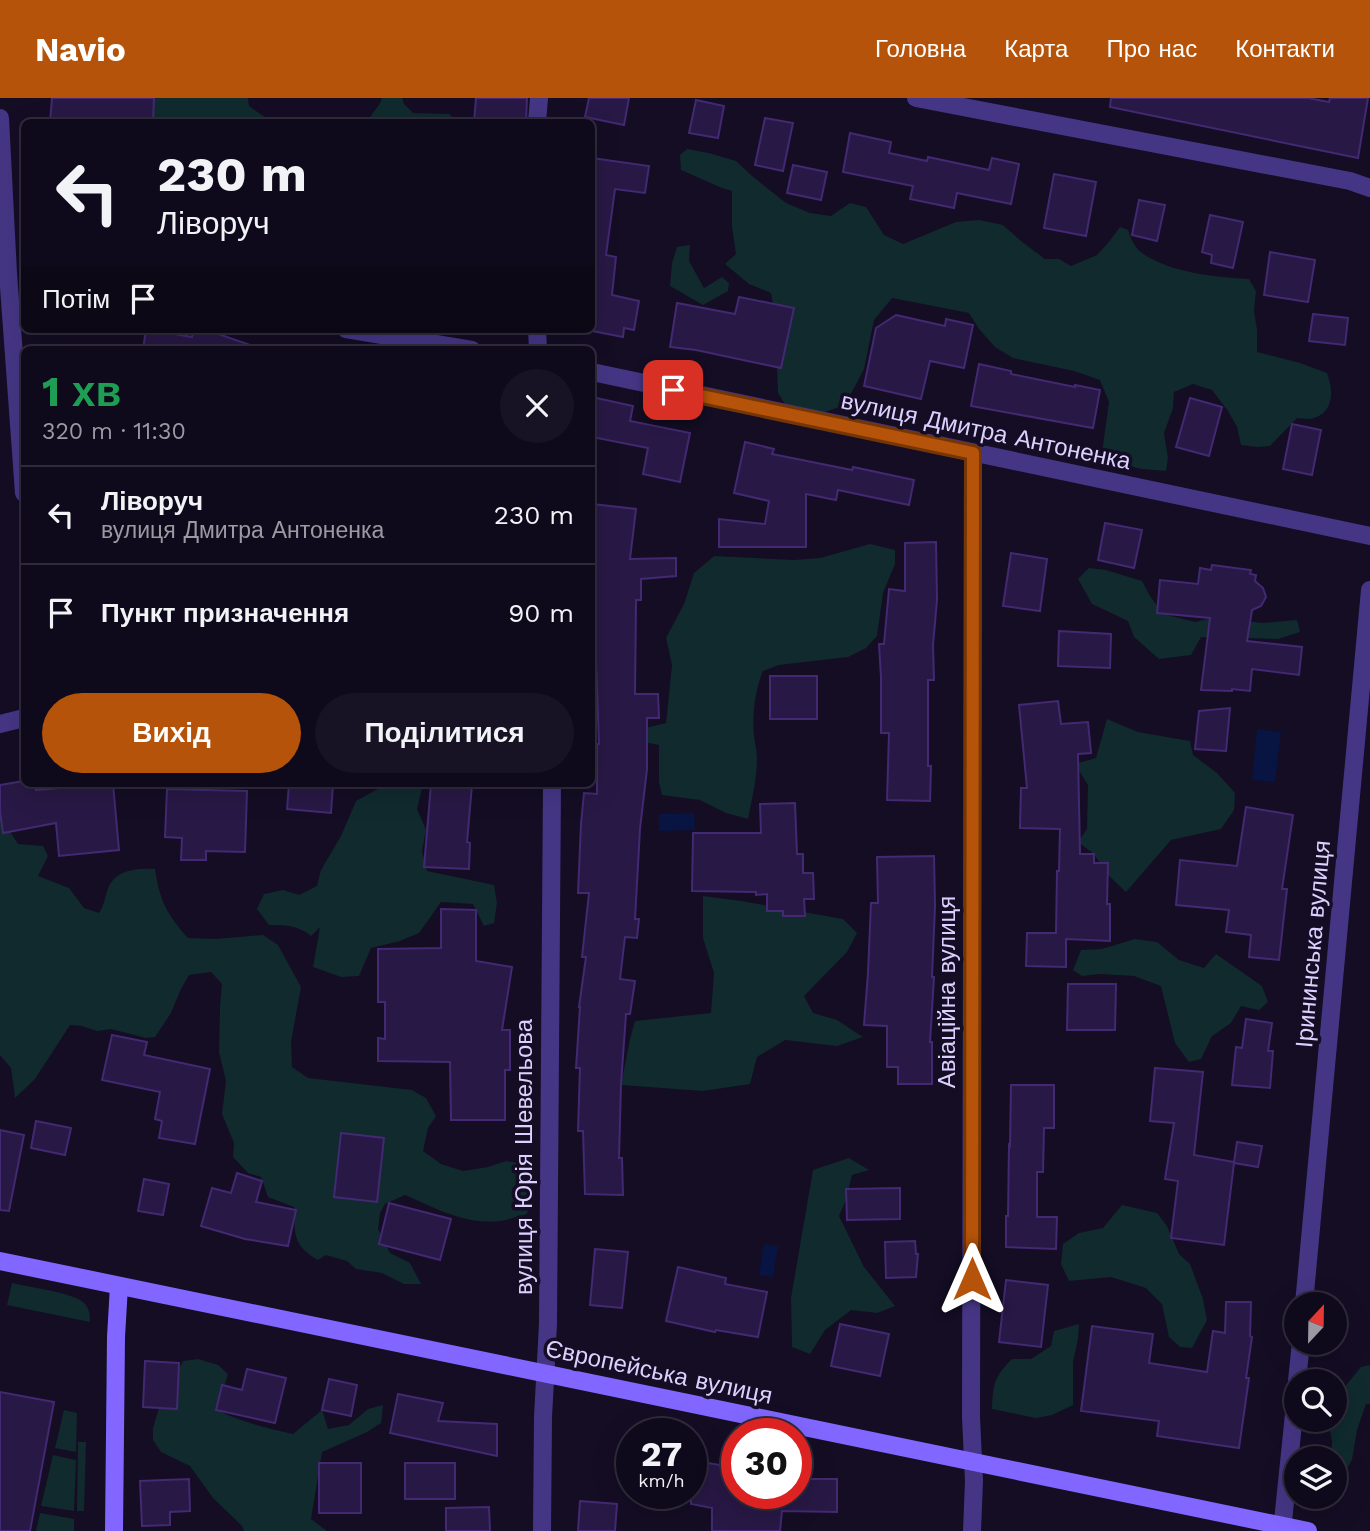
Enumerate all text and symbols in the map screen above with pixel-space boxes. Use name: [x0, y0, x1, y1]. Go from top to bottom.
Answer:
text: Navio: [35, 30, 126, 69]
text: Головна: [875, 35, 966, 63]
text: Карта: [1004, 35, 1068, 63]
text: Про нас: [1106, 35, 1197, 63]
text: Контакти: [1235, 35, 1335, 63]
text: 230 m: [157, 145, 307, 203]
icon: left: [42, 147, 133, 238]
text: Ліворуч: [157, 204, 270, 242]
icon: arrive: [124, 280, 162, 318]
text: Потім: [42, 284, 110, 314]
pin: [643, 360, 703, 420]
text: 1 хв: [42, 367, 121, 416]
button: close: [500, 369, 574, 443]
icon: arrive: [654, 371, 692, 409]
street label: вулиця Дмитра Антоненка: [838, 387, 1134, 476]
text: 320 m · 11:30: [42, 418, 186, 445]
text: Ліворуч: [101, 486, 203, 516]
icon: left: [42, 496, 80, 534]
text: 230 m: [494, 500, 574, 530]
text: вулиця Дмитра Антоненка: [101, 517, 384, 544]
icon: arrive: [42, 594, 80, 632]
text: Пункт призначення: [101, 598, 349, 628]
text: 90 m: [508, 598, 574, 628]
button: Вихід: [42, 693, 301, 773]
button: Поділитися: [315, 693, 574, 773]
street label: Ірининська вулиця: [1290, 839, 1336, 1049]
street label: Авіаційна вулиця: [933, 896, 961, 1088]
street label: вулиця Юрія Шевельова: [510, 1018, 538, 1295]
position arrow: [935, 1242, 1009, 1316]
north arrow: [1284, 1292, 1348, 1354]
map controls: [1284, 1292, 1347, 1509]
street label: Європейська вулиця: [543, 1334, 775, 1410]
button: search: [1284, 1369, 1347, 1432]
speed limit sign: 30: [721, 1418, 812, 1509]
text: 27: [641, 1433, 682, 1475]
button: layers: [1284, 1446, 1347, 1509]
text: km/h: [638, 1470, 685, 1491]

